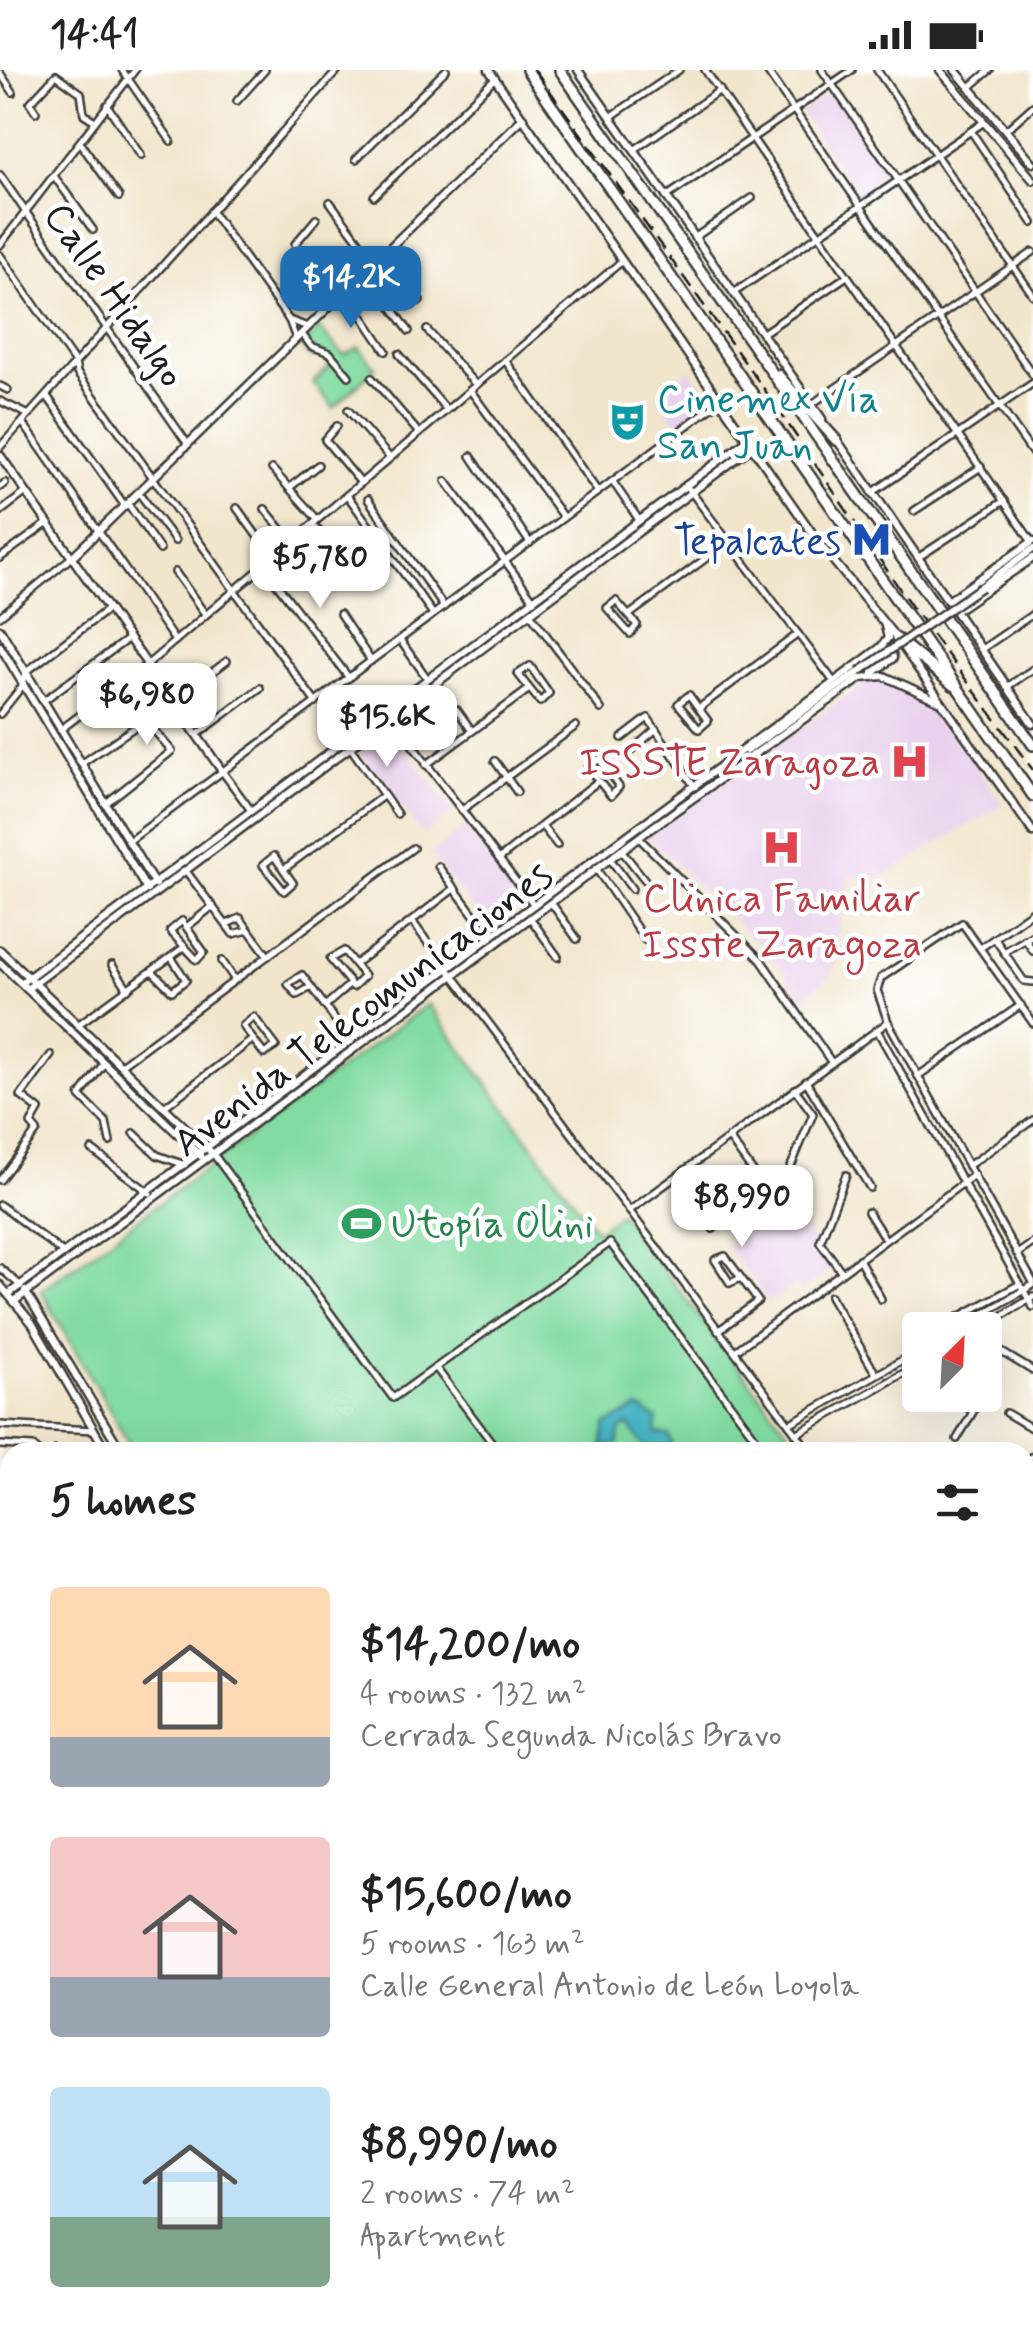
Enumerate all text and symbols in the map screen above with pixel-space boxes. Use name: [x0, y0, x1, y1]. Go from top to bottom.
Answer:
text: 14:41: [50, 11, 139, 60]
street label: Calle Hidalgo: [31, 193, 196, 398]
pin: $14.2K: [270, 246, 432, 331]
text: $14.2K: [302, 257, 400, 299]
place label: Cinemex Vía San Juan: [657, 375, 879, 473]
theatre icon: Cinemex Vía San Juan: [606, 400, 648, 442]
place label: Tepalcates: [673, 517, 841, 569]
metro station icon: Tepalcates: [850, 519, 892, 561]
pin: $5,780: [239, 526, 401, 611]
text: $5,780: [272, 537, 368, 579]
pin: $6,980: [66, 663, 228, 748]
text: $6,980: [99, 674, 195, 716]
pin: $15.6K: [306, 685, 468, 770]
text: $15.6K: [339, 696, 435, 738]
place label: ISSSTE Zaragoza: [579, 738, 880, 790]
hospital icon: ISSSTE Zaragoza: [889, 740, 931, 782]
hospital icon: Clinica Familiar Issste Zaragoza: [761, 826, 803, 868]
street label: Avenida Telecomunicaciones: [163, 850, 564, 1170]
place label: Clinica Familiar Issste Zaragoza: [642, 874, 922, 975]
pin: $8,990: [661, 1165, 823, 1250]
text: $8,990: [693, 1176, 791, 1218]
place label: Utopía Olini: [391, 1200, 593, 1252]
sports icon: Utopía Olini: [340, 1202, 382, 1244]
north arrow: [902, 1312, 1002, 1412]
map controls: [902, 1312, 1002, 1412]
text: 5 homes: [50, 1475, 196, 1530]
icon: filters: [930, 1475, 985, 1530]
text: $14,200/mo: [360, 1618, 580, 1673]
icon: home: [130, 1627, 250, 1747]
text: 4 rooms · 132 m²: [360, 1673, 586, 1715]
text: Cerrada Segunda Nicolás Bravo: [360, 1715, 782, 1757]
text: $15,600/mo: [360, 1868, 572, 1923]
icon: home: [130, 1877, 250, 1997]
text: 5 rooms · 163 m²: [360, 1923, 585, 1965]
text: Calle General Antonio de León Loyola: [360, 1965, 859, 2007]
text: $8,990/mo: [360, 2118, 558, 2173]
icon: home: [130, 2127, 250, 2247]
text: 2 rooms · 74 m²: [360, 2173, 575, 2215]
text: Apartment: [360, 2215, 505, 2257]

